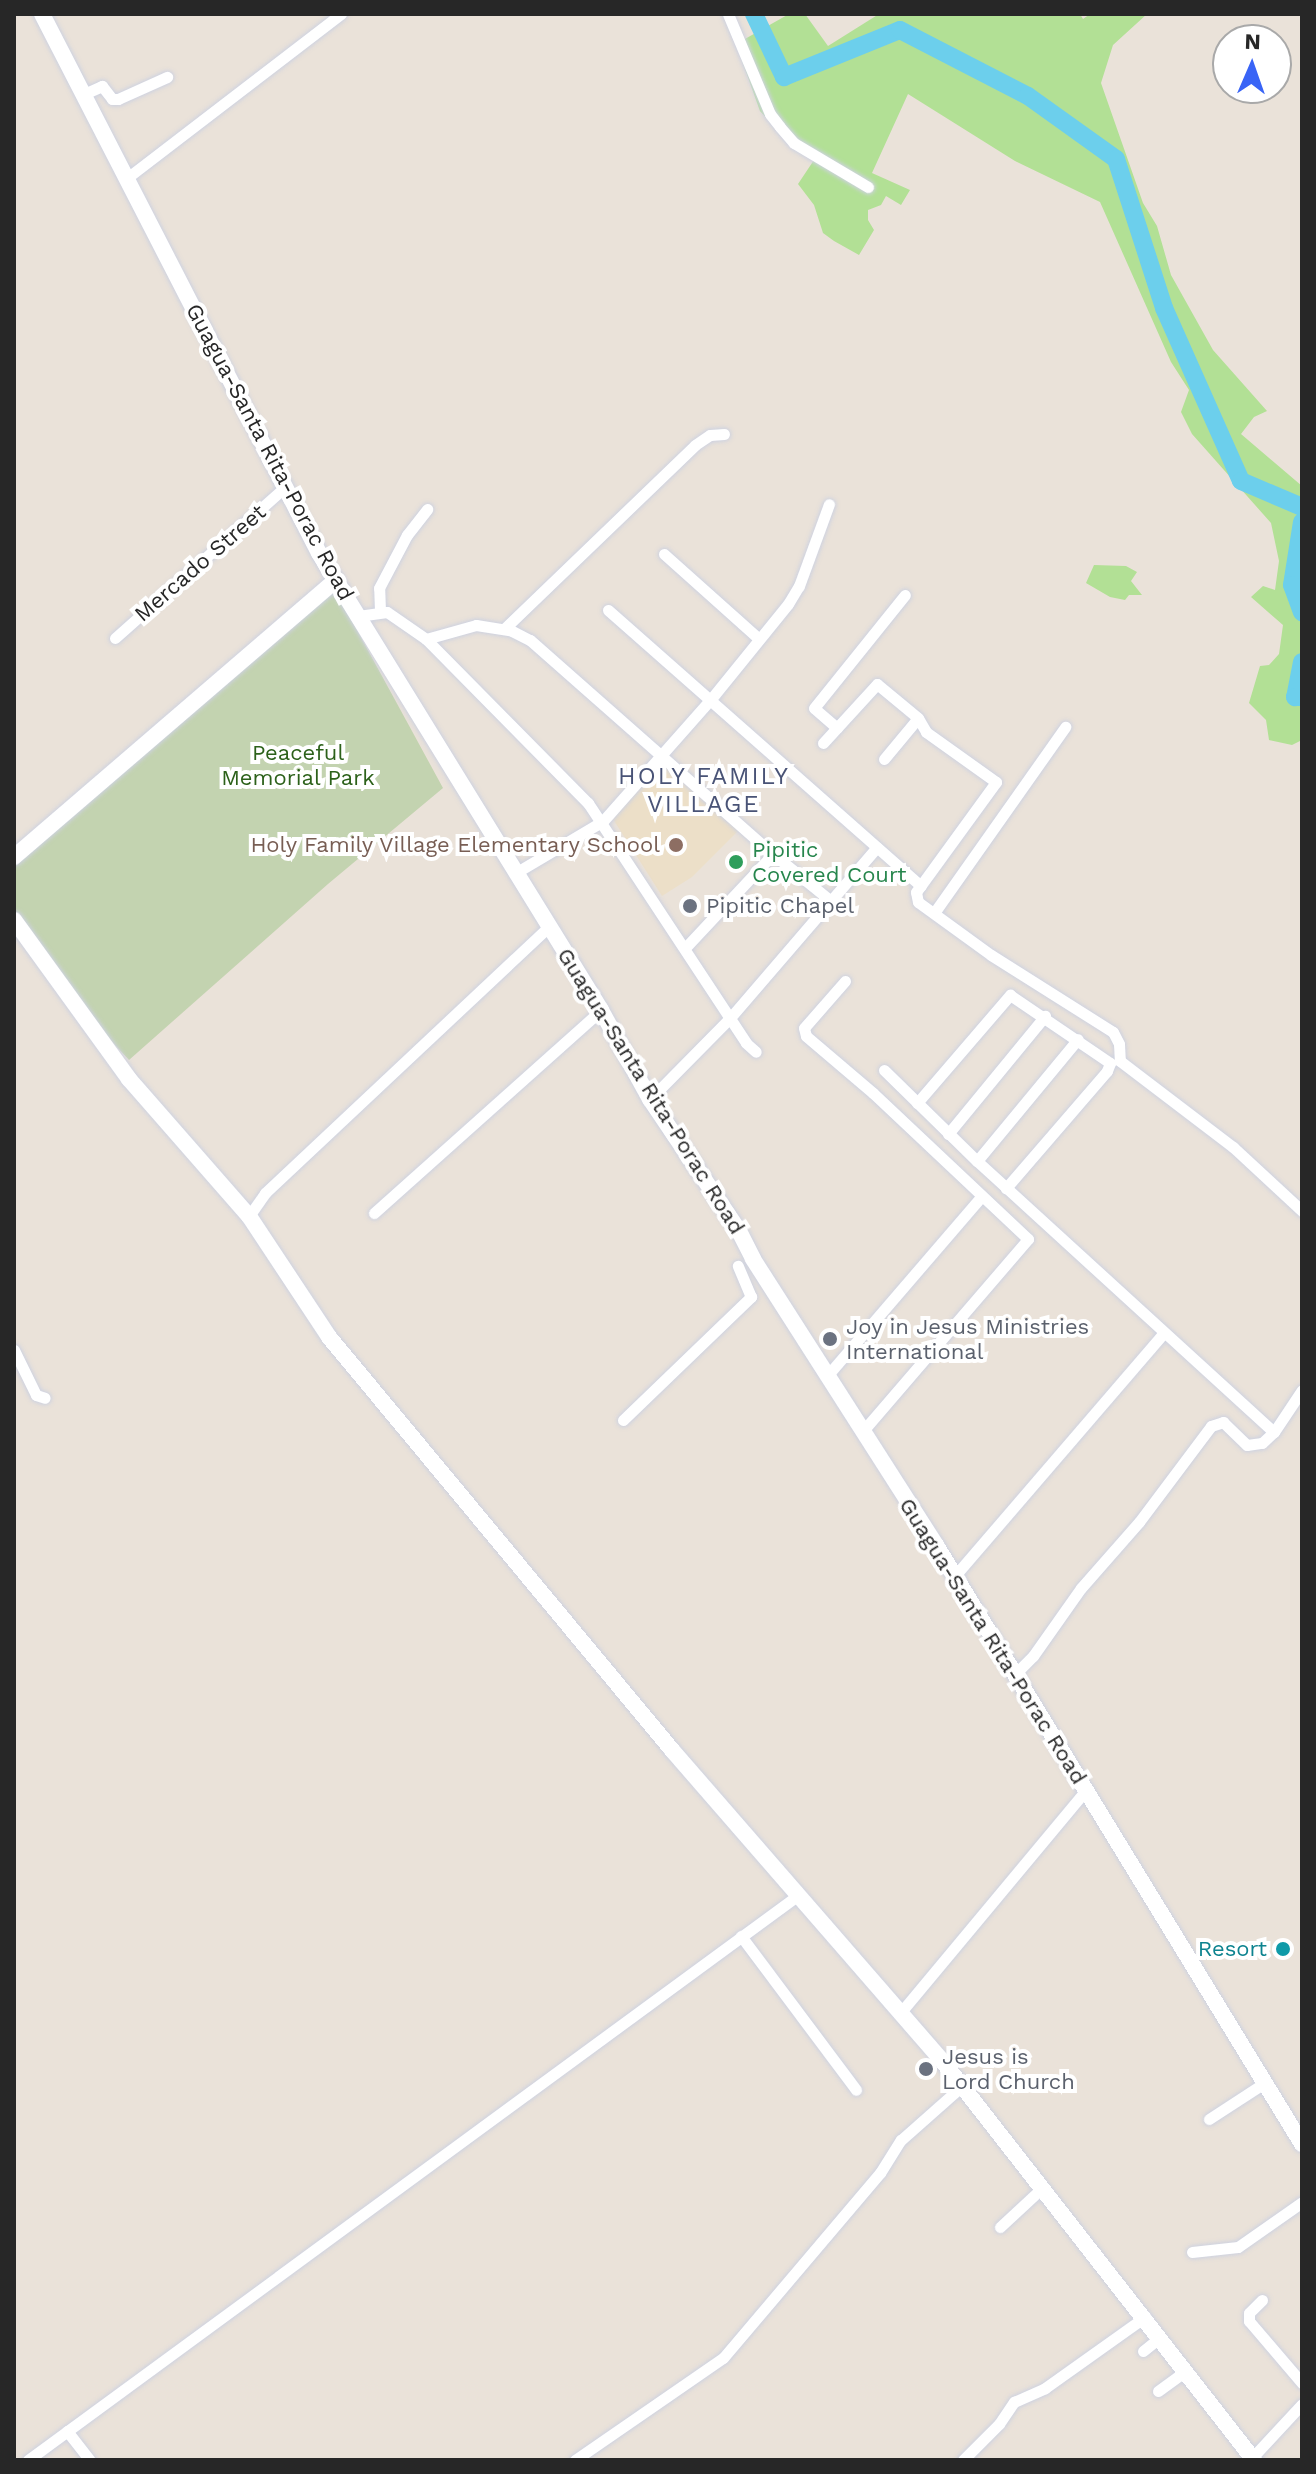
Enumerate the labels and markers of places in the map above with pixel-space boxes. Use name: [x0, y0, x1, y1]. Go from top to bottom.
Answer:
place label: Holy Family Village Elementary School: [248, 832, 660, 858]
marker: Holy Family Village Elementary School: [667, 836, 685, 854]
place label: Pipitic Covered Court: [752, 836, 906, 888]
marker: Pipitic Covered Court: [727, 853, 745, 871]
place label: Pipitic Chapel: [706, 893, 854, 919]
marker: Pipitic Chapel: [681, 897, 699, 915]
place label: Joy in Jesus Ministries International: [846, 1313, 1090, 1364]
marker: Joy in Jesus Ministries International: [821, 1330, 839, 1348]
place label: Resort: [1198, 1936, 1267, 1962]
marker: Resort: [1274, 1940, 1292, 1958]
place label: Jesus is Lord Church: [942, 2043, 1075, 2094]
marker: Jesus is Lord Church: [917, 2060, 935, 2078]

